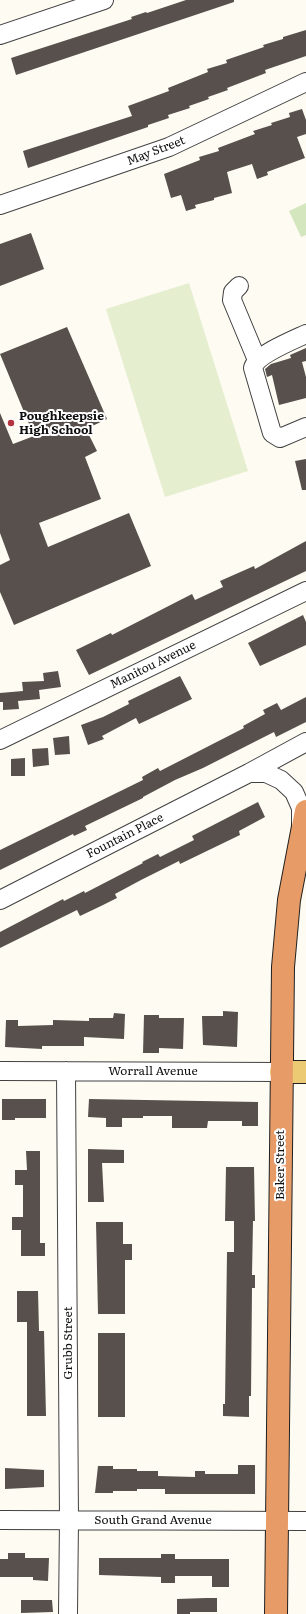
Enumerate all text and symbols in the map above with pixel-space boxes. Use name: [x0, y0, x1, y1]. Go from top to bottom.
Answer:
street label: May Street: [125, 133, 187, 169]
place label: Poughkeepsie High School: [19, 409, 104, 437]
marker: Poughkeepsie High School: [6, 418, 16, 428]
street label: Manitou Avenue: [108, 638, 198, 692]
street label: Fountain Place: [84, 810, 166, 862]
street label: Worrall Avenue: [108, 1064, 198, 1078]
street label: Baker Street: [273, 1130, 287, 1200]
street label: Grubb Street: [61, 1307, 75, 1379]
street label: South Grand Avenue: [94, 1513, 212, 1527]

